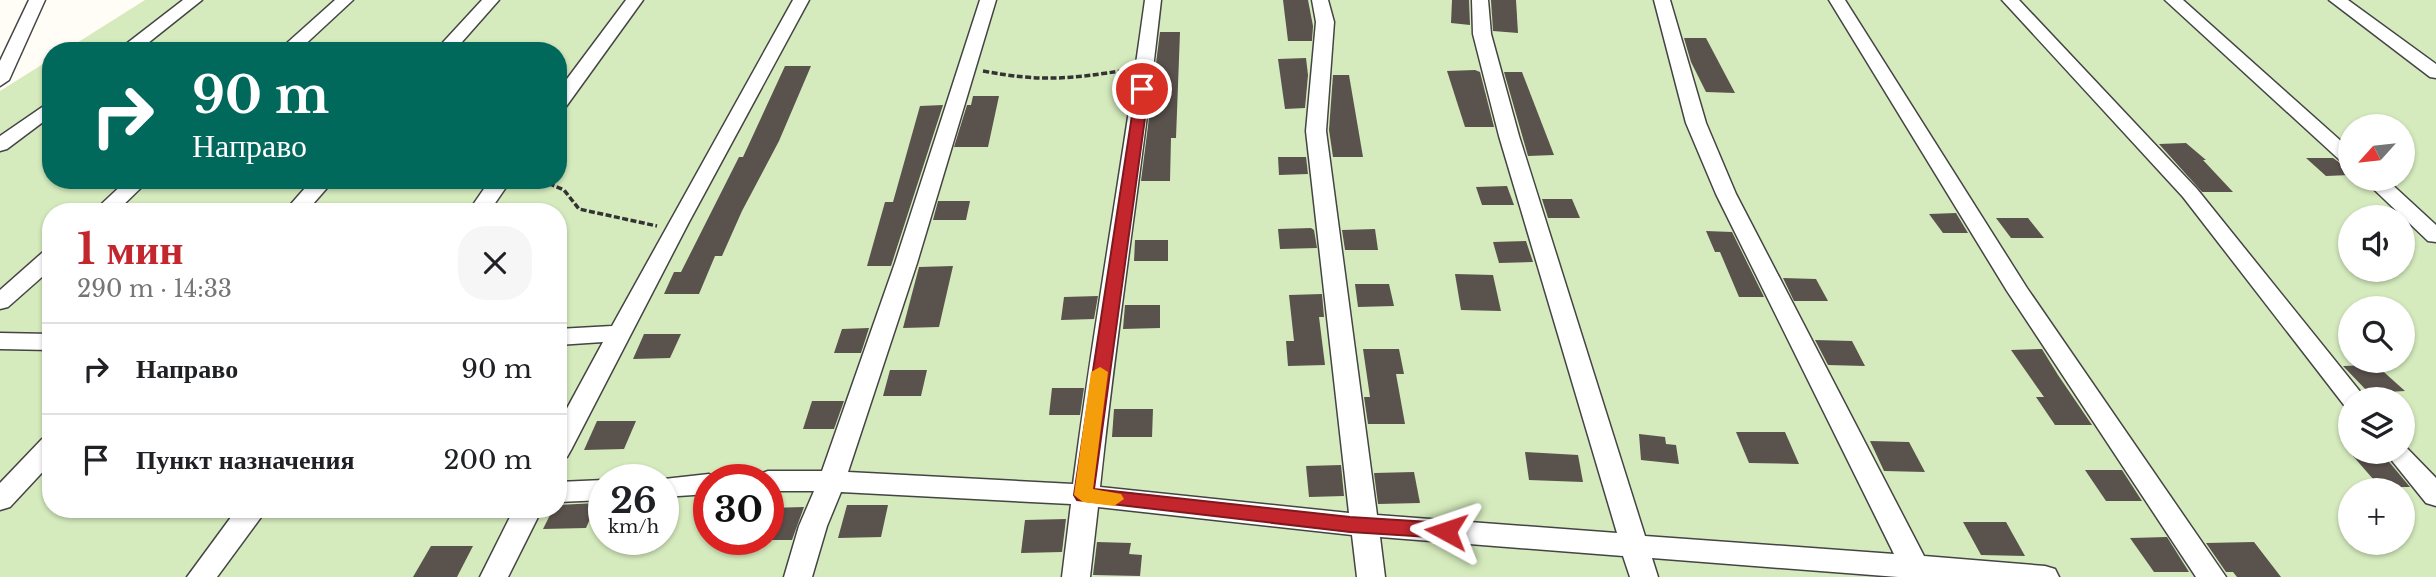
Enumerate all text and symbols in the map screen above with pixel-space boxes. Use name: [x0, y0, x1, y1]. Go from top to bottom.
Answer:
pin: [1112, 59, 1172, 119]
text: 90 m: [192, 65, 329, 126]
icon: right: [77, 70, 168, 161]
icon: arrive: [1123, 70, 1161, 108]
north arrow: [2338, 114, 2415, 191]
map controls: [2338, 114, 2415, 555]
text: Направо: [192, 126, 307, 166]
button: sound: [2338, 205, 2415, 282]
text: 1 мин: [77, 223, 184, 275]
button: close: [458, 226, 532, 300]
text: 290 m · 14:33: [77, 275, 232, 303]
button: search: [2338, 296, 2415, 373]
icon: right: [77, 350, 115, 388]
text: Направо: [136, 353, 238, 385]
text: 90 m: [461, 353, 532, 385]
button: layers: [2338, 387, 2415, 464]
icon: arrive: [77, 441, 115, 479]
text: Пункт назначения: [136, 444, 354, 476]
text: 200 m: [443, 444, 532, 476]
speed limit sign: 30: [693, 464, 784, 555]
button: +: [2338, 478, 2415, 555]
text: 26: [610, 479, 657, 522]
position arrow: [1409, 494, 1483, 568]
text: km/h: [608, 516, 659, 538]

